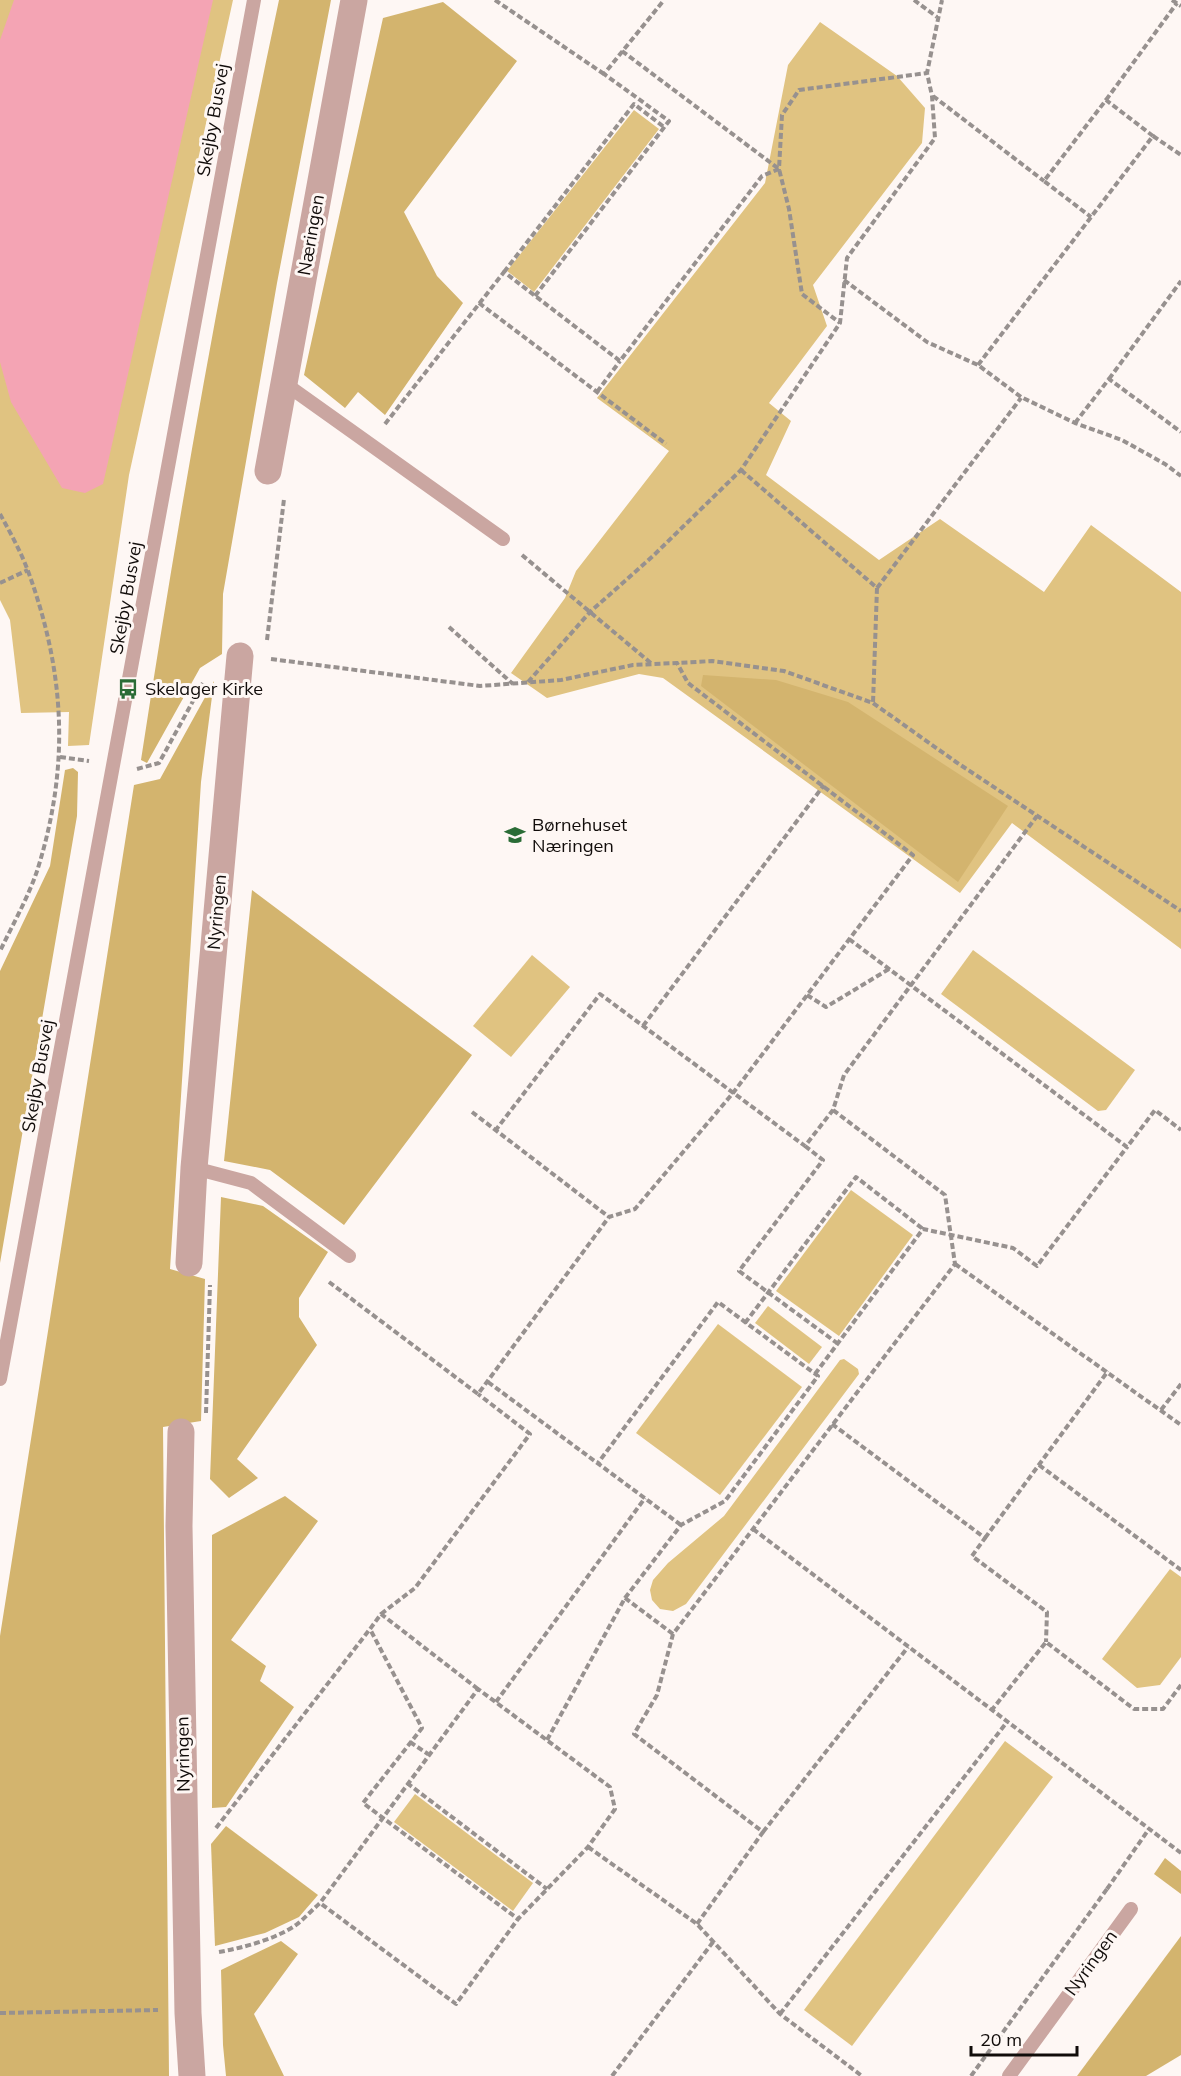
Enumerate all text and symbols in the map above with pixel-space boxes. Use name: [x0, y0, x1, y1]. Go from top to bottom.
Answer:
street label: Skejby Busvej: [191, 62, 234, 178]
street label: Næringen: [292, 193, 329, 277]
street label: Skejby Busvej: [104, 540, 147, 656]
bus stop icon: Skelager Kirke: [116, 677, 140, 701]
place label: Skelager Kirke: [145, 677, 263, 700]
place label: Børnehuset Næringen: [532, 813, 627, 857]
school or university icon: Børnehuset Næringen: [503, 823, 527, 847]
street label: Nyringen: [202, 873, 231, 951]
street label: Skejby Busvej: [16, 1018, 59, 1134]
street label: Nyringen: [170, 1716, 195, 1792]
street label: Nyringen: [1059, 1925, 1122, 2000]
scale bar: [971, 2019, 1078, 2057]
text: 20 m: [980, 2028, 1022, 2051]

